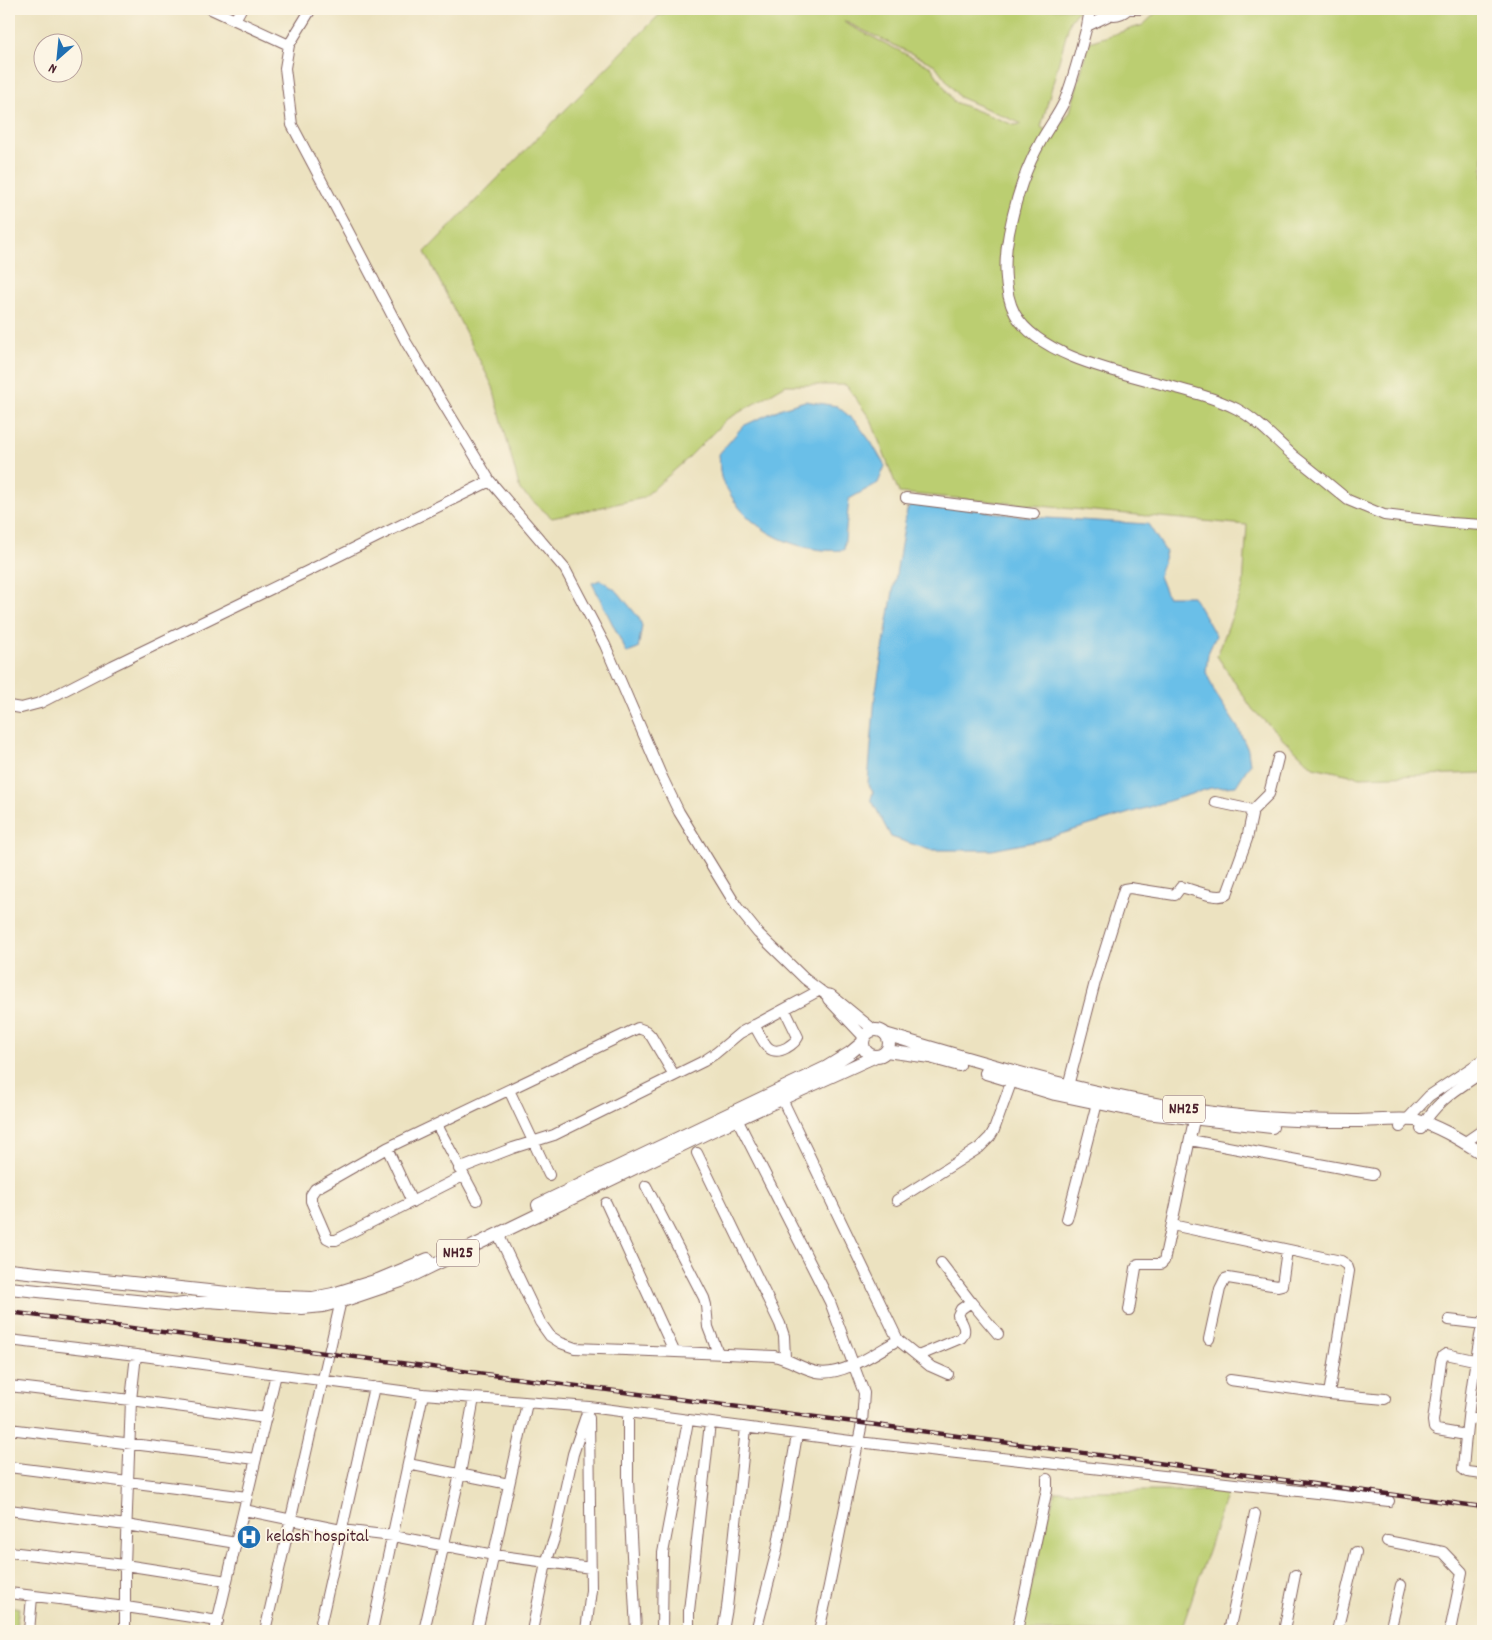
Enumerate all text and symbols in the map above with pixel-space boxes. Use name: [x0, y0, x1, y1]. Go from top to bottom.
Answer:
north arrow: [32, 32, 82, 82]
text: N: [45, 57, 61, 78]
road number: NH25: [1163, 1096, 1205, 1122]
road number: NH25: [437, 1240, 479, 1266]
hospital icon: kelash hospital: [236, 1524, 262, 1550]
place label: kelash hospital: [266, 1525, 369, 1550]

